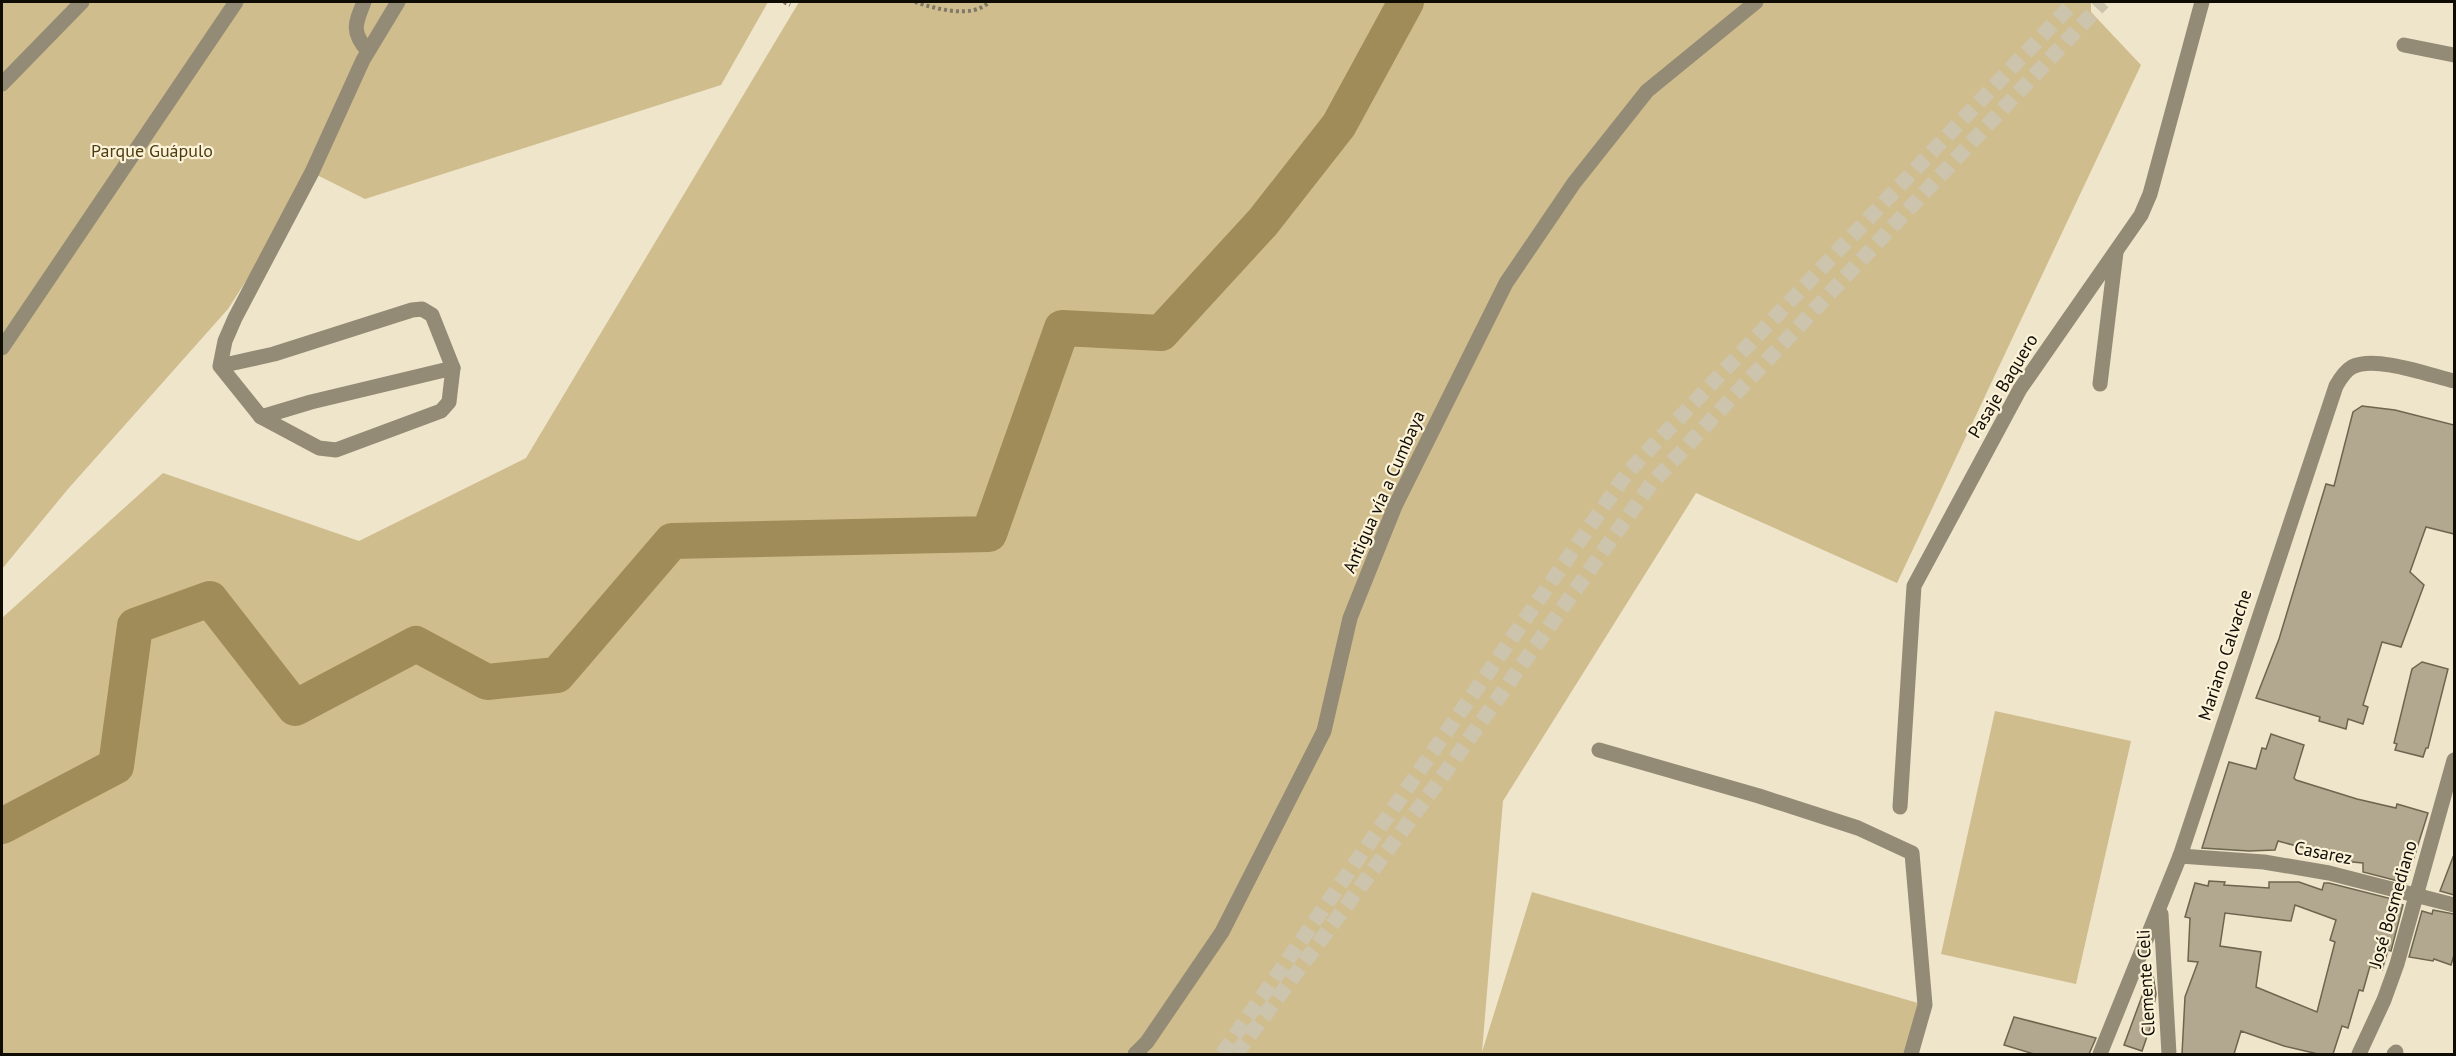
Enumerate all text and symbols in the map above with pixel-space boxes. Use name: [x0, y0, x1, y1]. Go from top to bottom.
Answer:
park label: Parque Guápulo: [91, 139, 213, 162]
street label: Pasaje Baquero: [1962, 330, 2043, 442]
street label: Antigua vía a Cumbaya: [1337, 407, 1430, 577]
street label: Mariano Calvache: [2193, 587, 2257, 723]
street label: Casarez: [2292, 836, 2354, 869]
street label: José Bosmediano: [2363, 838, 2422, 971]
street label: Clemente Celi: [2131, 929, 2160, 1037]

